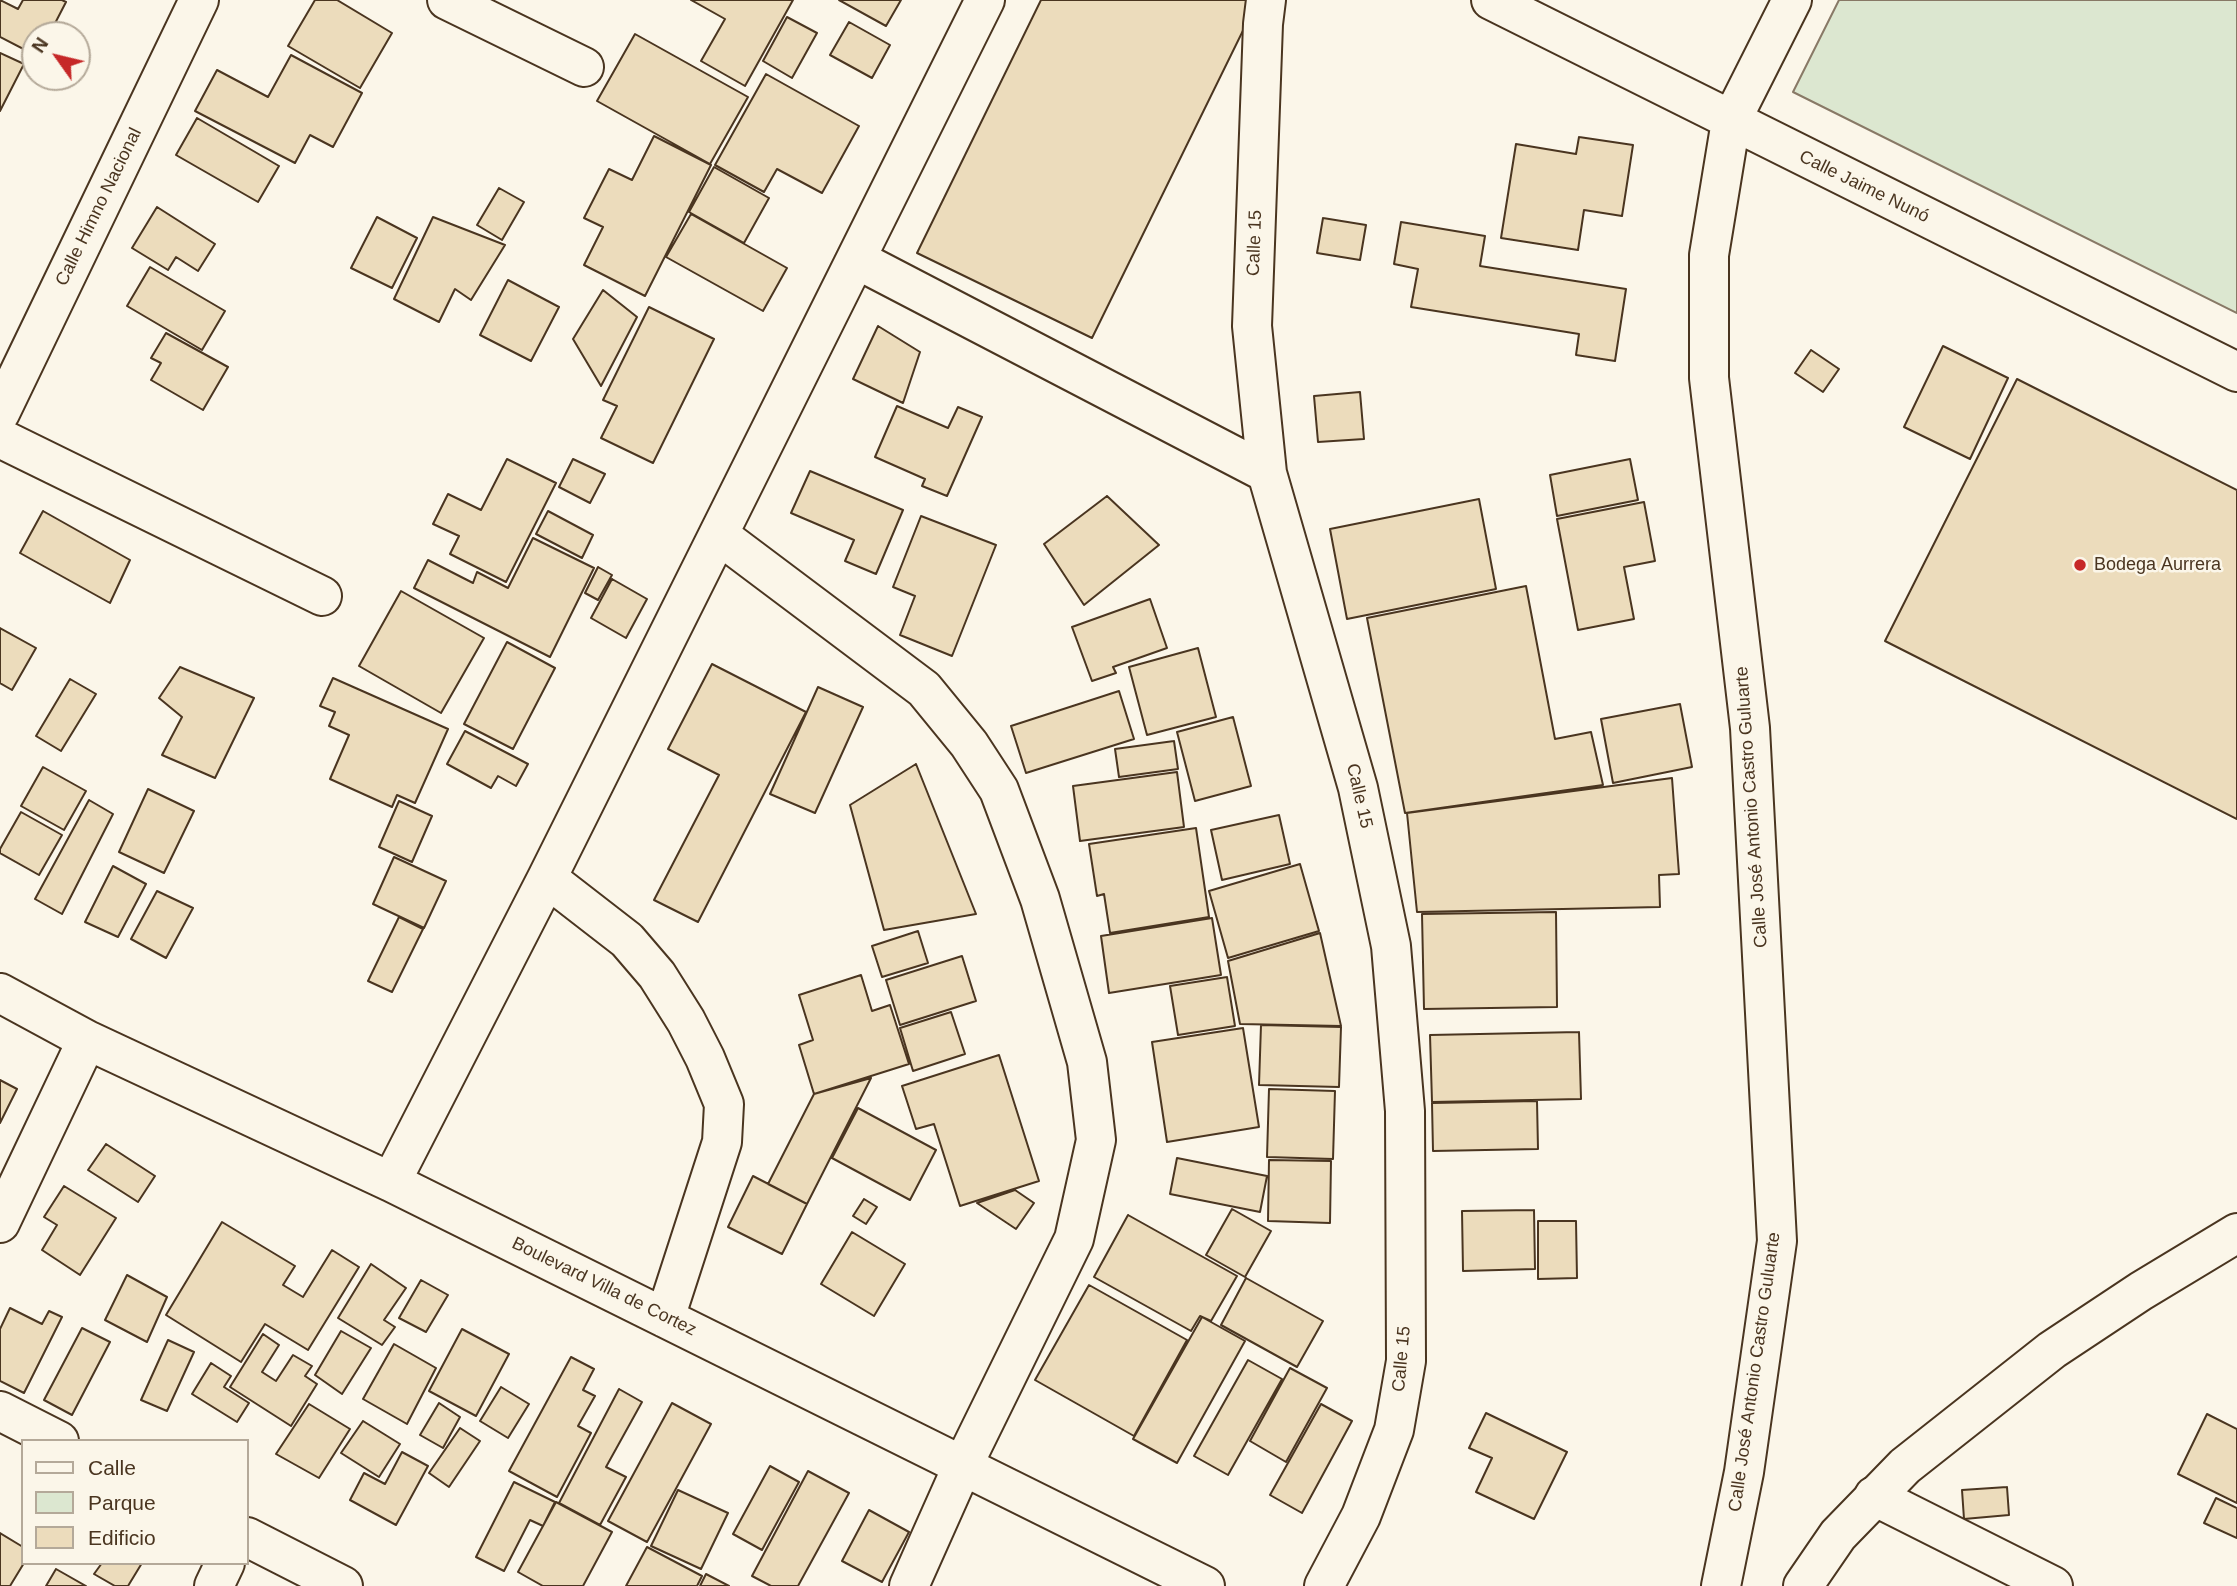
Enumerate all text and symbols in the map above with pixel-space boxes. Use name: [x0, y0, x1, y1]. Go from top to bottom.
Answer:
north arrow: [21, 21, 91, 91]
text: N: [27, 34, 52, 57]
street label: Calle Himno Nacional: [51, 124, 147, 290]
street label: Calle Jaime Nunó: [1795, 146, 1933, 228]
street label: Calle 15: [1243, 210, 1267, 276]
place label: Bodega Aurrera: [2094, 554, 2221, 576]
marker: Bodega Aurrera: [2072, 557, 2088, 573]
street label: Calle José Antonio Castro Guluarte: [1731, 666, 1773, 948]
street label: Calle 15: [1341, 761, 1377, 831]
street label: Calle José Antonio Castro Guluarte: [1725, 1231, 1785, 1513]
street label: Boulevard Villa de Cortez: [508, 1233, 700, 1341]
street label: Calle 15: [1388, 1325, 1416, 1393]
legend: [21, 1439, 248, 1565]
text: Calle: [88, 1456, 136, 1479]
text: Parque: [88, 1491, 156, 1514]
text: Edificio: [88, 1526, 156, 1549]

